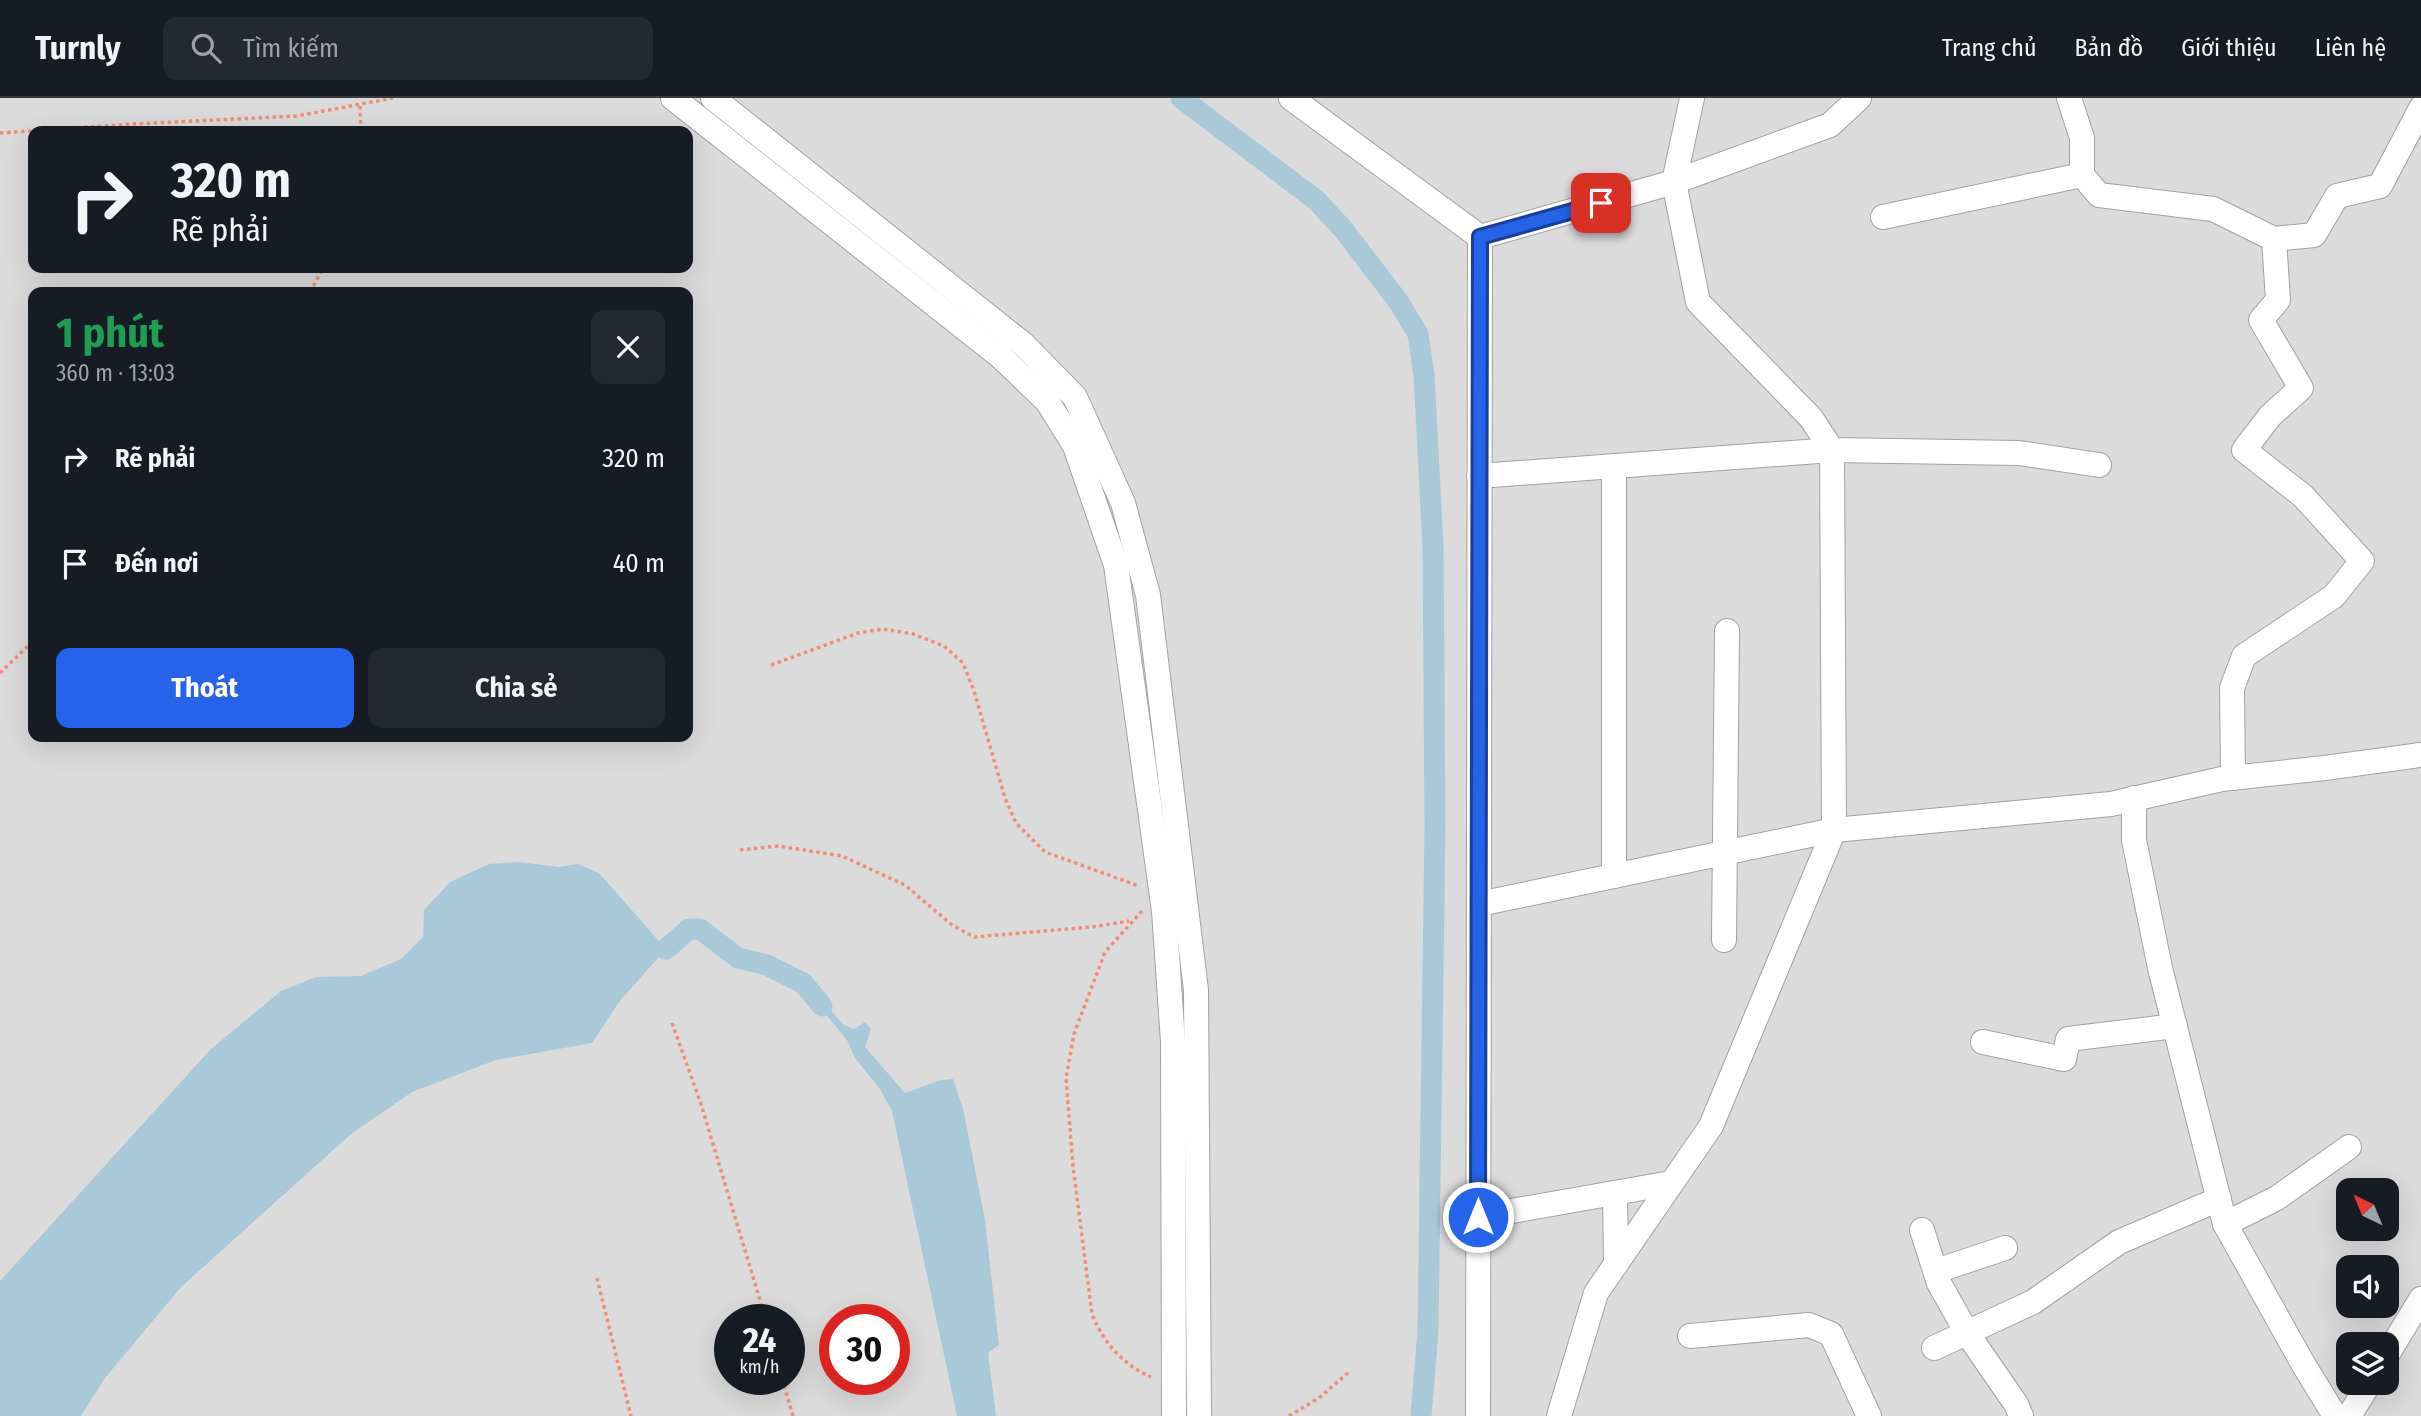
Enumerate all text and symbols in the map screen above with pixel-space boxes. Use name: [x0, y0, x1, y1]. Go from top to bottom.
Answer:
search box: [163, 17, 653, 80]
text: Turnly: [35, 28, 121, 68]
icon: search: [187, 29, 225, 67]
text: Tìm kiếm: [243, 33, 339, 64]
text: Trang chủ: [1942, 34, 2036, 62]
text: Bản đồ: [2074, 34, 2143, 62]
text: Giới thiệu: [2181, 34, 2277, 62]
text: Liên hệ: [2315, 34, 2386, 62]
text: 320 m: [171, 151, 291, 210]
icon: right: [56, 154, 147, 245]
pin: [1571, 173, 1631, 233]
icon: arrive: [1582, 184, 1620, 222]
text: Rẽ phải: [171, 211, 269, 249]
text: 1 phút: [56, 308, 164, 358]
button: close: [591, 310, 665, 384]
text: 360 m · 13:03: [56, 359, 175, 387]
icon: right: [56, 440, 94, 478]
text: Rẽ phải: [115, 443, 195, 474]
text: 320 m: [602, 443, 665, 474]
icon: arrive: [56, 545, 94, 583]
text: Đến nơi: [115, 548, 198, 579]
text: 40 m: [613, 548, 665, 579]
button: Thoát: [56, 648, 354, 728]
button: Chia sẻ: [368, 648, 665, 728]
north arrow: [2336, 1178, 2399, 1241]
map controls: [2336, 1178, 2399, 1395]
position arrow: [1441, 1180, 1515, 1254]
button: sound: [2336, 1255, 2399, 1318]
speed limit sign: 30: [819, 1304, 910, 1395]
text: 24: [743, 1319, 776, 1361]
button: layers: [2336, 1332, 2399, 1395]
text: km/h: [739, 1356, 780, 1378]

